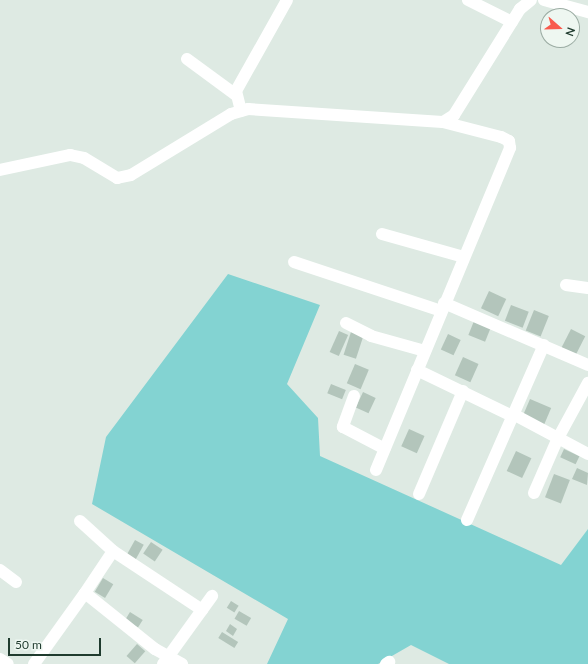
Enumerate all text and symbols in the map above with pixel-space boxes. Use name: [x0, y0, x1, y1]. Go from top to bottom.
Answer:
north arrow: [540, 8, 580, 48]
text: N: [563, 26, 578, 38]
scale bar: [10, 630, 103, 656]
text: 50 m: [15, 637, 42, 652]

